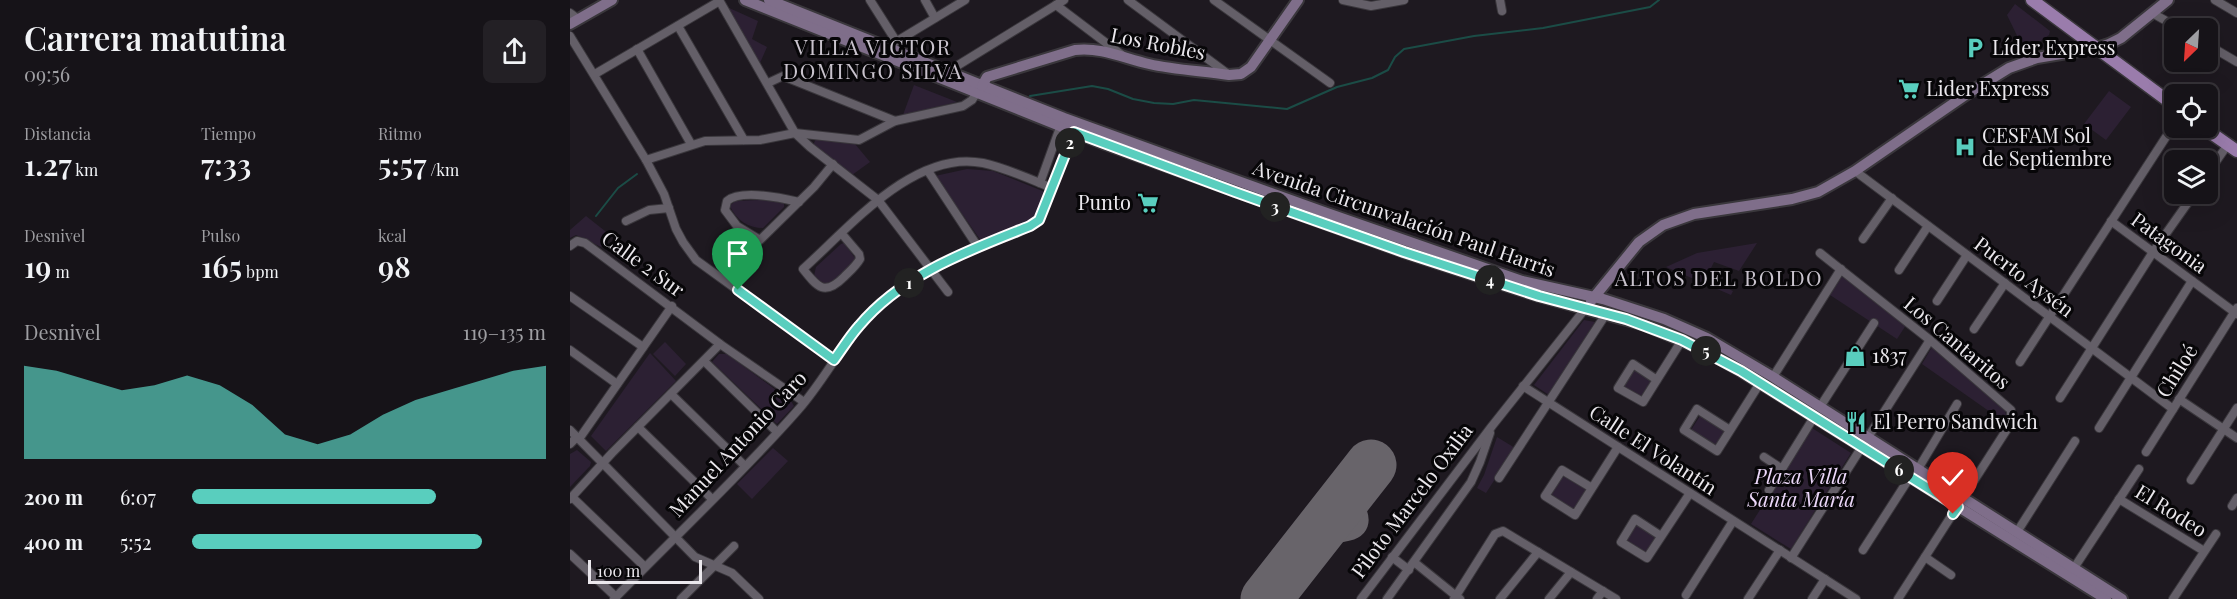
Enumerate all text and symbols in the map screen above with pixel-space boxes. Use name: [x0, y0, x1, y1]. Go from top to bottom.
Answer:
text: Carrera matutina: [24, 15, 286, 59]
north arrow: [2164, 18, 2218, 72]
map controls: [2164, 18, 2218, 204]
button: share: [483, 20, 546, 83]
street label: Los Robles: [1108, 20, 1208, 65]
district label: VILLA VICTOR DOMINGO SILVA: [783, 32, 963, 84]
place label: Líder Express: [1992, 33, 2116, 60]
parking icon: Líder Express: [1963, 36, 1987, 60]
text: 09:56: [24, 60, 70, 87]
place label: Lider Express: [1926, 74, 2050, 101]
supermarket icon: Lider Express: [1897, 77, 1921, 101]
button: locate: [2164, 84, 2218, 138]
place label: CESFAM Sol de Septiembre: [1982, 121, 2112, 171]
text: Distancia: [24, 123, 91, 144]
text: Tiempo: [201, 123, 256, 144]
text: Ritmo: [378, 123, 422, 144]
pin: 2: [1055, 128, 1085, 158]
text: 2: [1066, 132, 1074, 153]
hospital icon: CESFAM Sol de Septiembre: [1953, 135, 1977, 159]
text: 1.27: [24, 144, 72, 184]
text: 7:33: [201, 144, 251, 184]
text: 5:57: [378, 144, 426, 184]
button: layers: [2164, 150, 2218, 204]
street label: Avenida Circunvalación Paul Harris: [1249, 153, 1559, 282]
text: km: [72, 159, 98, 180]
text: /km: [426, 159, 459, 180]
place label: Punto: [1078, 188, 1131, 215]
supermarket icon: Punto: [1136, 191, 1160, 215]
pin: 3: [1260, 192, 1290, 222]
text: 3: [1271, 196, 1279, 217]
street label: Patagonia: [2126, 205, 2213, 278]
street label: Calle 2 Sur: [597, 224, 691, 302]
text: Desnivel: [24, 225, 85, 246]
text: Pulso: [201, 225, 240, 246]
text: kcal: [378, 225, 407, 246]
pin: [712, 228, 763, 290]
street label: Puerto Aysén: [1970, 229, 2080, 322]
icon: arrive: [721, 237, 754, 270]
text: 19: [24, 246, 52, 286]
text: 165: [201, 246, 242, 286]
text: 98: [378, 246, 411, 286]
text: m: [52, 261, 70, 282]
text: bpm: [242, 261, 279, 282]
district label: ALTOS DEL BOLDO: [1614, 263, 1823, 291]
pin: 4: [1475, 265, 1505, 295]
pin: 1: [894, 268, 924, 298]
text: 4: [1486, 269, 1494, 290]
text: 1: [906, 272, 912, 293]
street label: Los Cantaritos: [1899, 289, 2017, 394]
text: Desnivel: [24, 318, 101, 345]
text: 119–135 m: [463, 318, 546, 345]
pin: 5: [1691, 336, 1721, 366]
street label: Chiloé: [2149, 338, 2203, 402]
text: 5: [1702, 340, 1710, 361]
place label: 1837: [1872, 341, 1907, 368]
shop icon: 1837: [1843, 344, 1867, 368]
street label: Manuel Antonio Caro: [662, 364, 812, 522]
street label: Calle El Volantín: [1585, 397, 1723, 500]
place label: El Perro Sandwich: [1873, 407, 2038, 434]
restaurant icon: El Perro Sandwich: [1844, 410, 1868, 434]
street label: Piloto Marcelo Oxilia: [1344, 417, 1478, 583]
pin: [1927, 452, 1978, 514]
pin: 6: [1884, 455, 1914, 485]
text: 6: [1895, 459, 1903, 480]
icon: check: [1936, 461, 1969, 494]
park label: Plaza Villa Santa María: [1746, 462, 1855, 512]
street label: El Rodeo: [2131, 477, 2213, 542]
text: 200 m: [24, 483, 83, 510]
text: 6:07: [120, 483, 156, 510]
text: 400 m: [24, 528, 83, 555]
text: 5:52: [120, 528, 152, 555]
scale bar: [588, 557, 702, 584]
text: 100 m: [597, 560, 640, 581]

